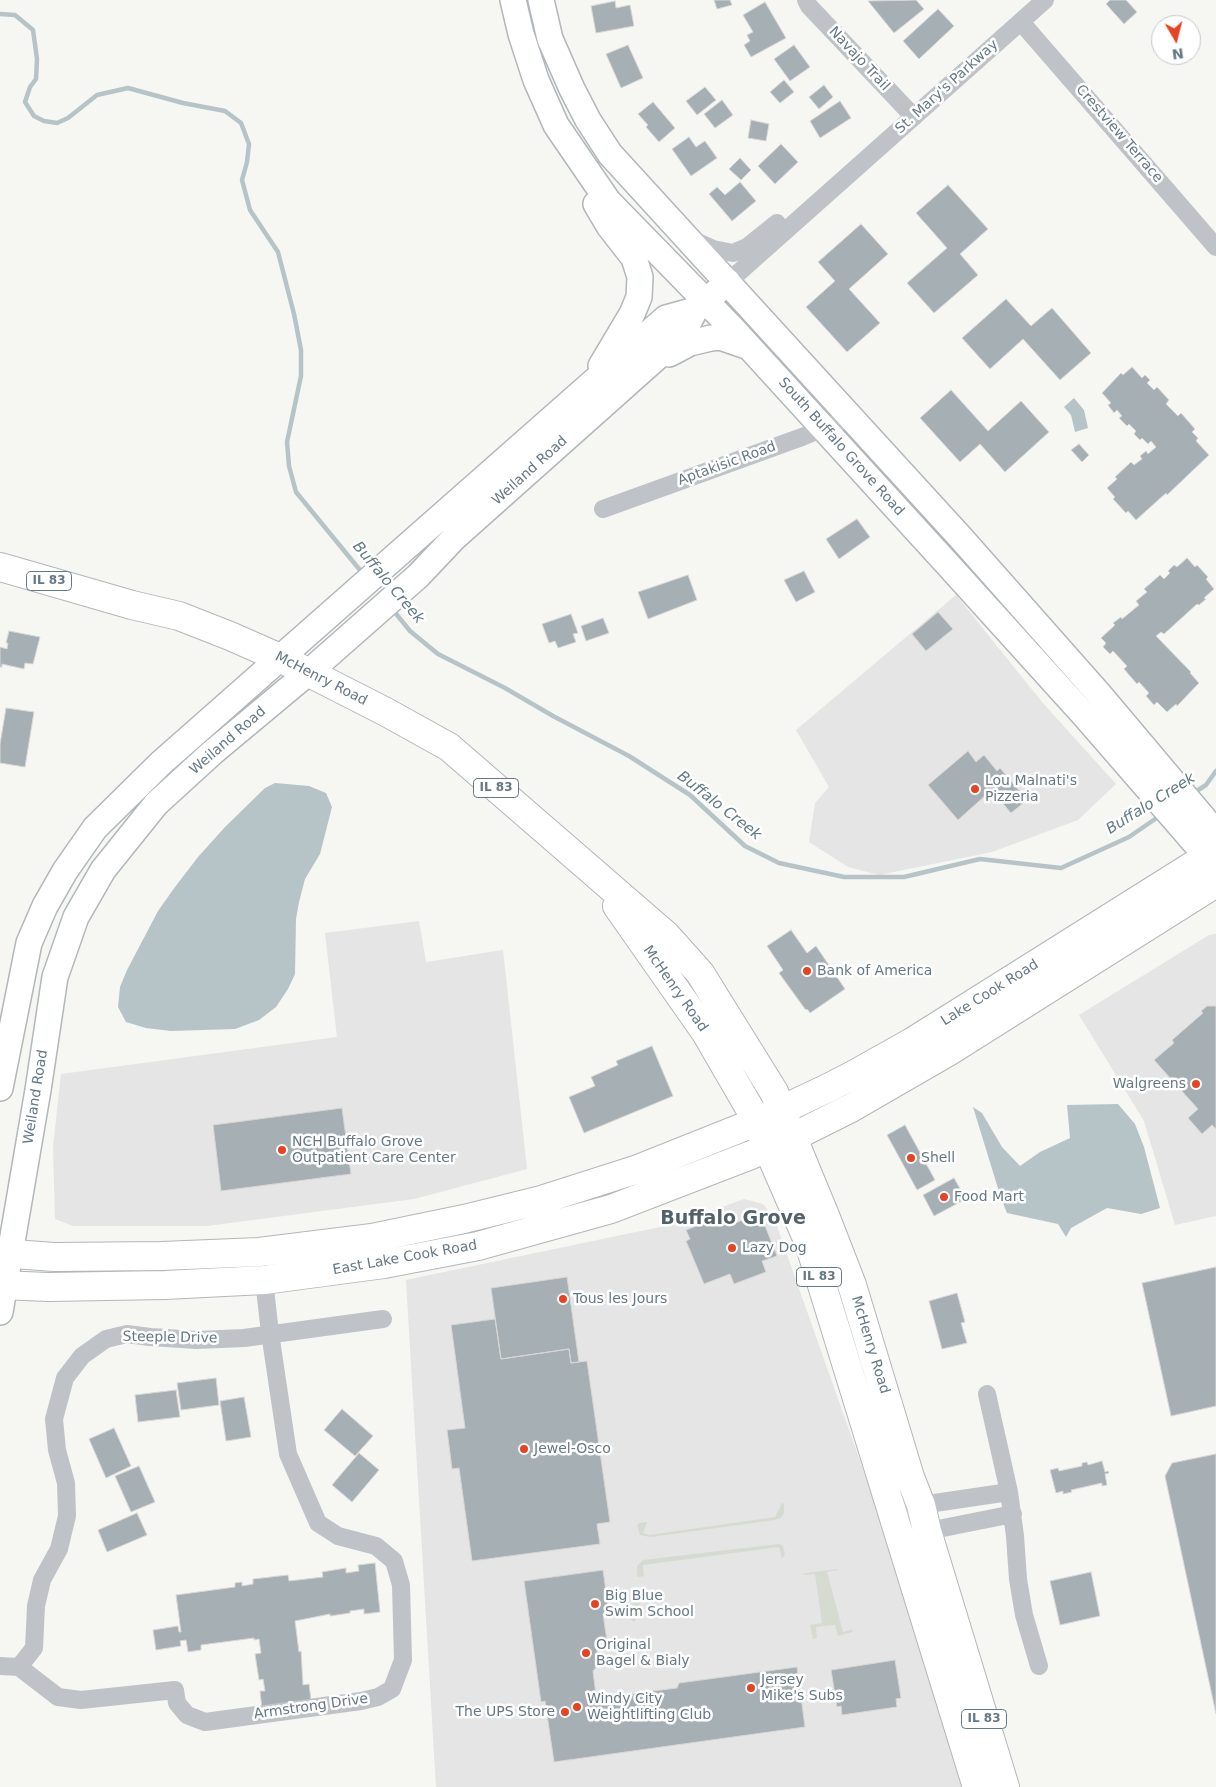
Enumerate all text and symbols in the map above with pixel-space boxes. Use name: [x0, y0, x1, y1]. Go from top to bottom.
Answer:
north arrow: [1151, 15, 1201, 65]
street label: Navajo Trail: [825, 23, 893, 95]
street label: St. Mary's Parkway: [892, 37, 1002, 137]
text: N: [1171, 45, 1185, 63]
street label: Crestview Terrace: [1072, 82, 1166, 186]
street label: South Buffalo Grove Road: [775, 374, 907, 520]
street label: Weiland Road: [489, 433, 571, 509]
street label: Aptakisic Road: [676, 438, 778, 490]
water label: Buffalo Creek: [348, 538, 428, 628]
road number: IL 83: [27, 572, 72, 590]
street label: McHenry Road: [272, 648, 370, 710]
street label: Weiland Road: [187, 703, 269, 779]
water label: Buffalo Creek: [673, 768, 765, 844]
water label: Buffalo Creek: [1103, 769, 1199, 839]
place label: Lou Malnati's Pizzeria: [985, 773, 1077, 806]
road number: IL 83: [474, 778, 518, 798]
marker: Lou Malnati's Pizzeria: [969, 783, 981, 795]
street label: McHenry Road: [639, 943, 711, 1035]
street label: Lake Cook Road: [938, 956, 1042, 1030]
place label: Bank of America: [817, 963, 932, 979]
marker: Bank of America: [801, 965, 813, 977]
street label: Weiland Road: [20, 1049, 52, 1145]
place label: Walgreens: [1113, 1076, 1186, 1092]
marker: Walgreens: [1190, 1078, 1202, 1090]
place label: NCH Buffalo Grove Outpatient Care Center: [292, 1134, 456, 1166]
marker: NCH Buffalo Grove Outpatient Care Center: [276, 1144, 288, 1156]
place label: Shell: [921, 1150, 955, 1166]
marker: Shell: [905, 1152, 917, 1164]
place label: Food Mart: [954, 1189, 1024, 1205]
marker: Food Mart: [938, 1191, 950, 1203]
district label: Buffalo Grove: [660, 1208, 806, 1230]
street label: East Lake Cook Road: [332, 1237, 478, 1279]
place label: Lazy Dog: [742, 1240, 807, 1256]
marker: Lazy Dog: [726, 1242, 738, 1254]
road number: IL 83: [796, 1268, 842, 1286]
place label: Tous les Jours: [573, 1291, 667, 1307]
marker: Tous les Jours: [557, 1293, 569, 1305]
street label: McHenry Road: [847, 1294, 893, 1396]
street label: Steeple Drive: [122, 1329, 218, 1347]
place label: Jewel-Osco: [534, 1441, 611, 1457]
marker: Jewel-Osco: [518, 1443, 530, 1455]
place label: Big Blue Swim School: [605, 1588, 694, 1620]
marker: Big Blue Swim School: [589, 1598, 601, 1610]
place label: Original Bagel & Bialy: [596, 1637, 690, 1670]
marker: Original Bagel & Bialy: [580, 1647, 592, 1659]
place label: Jersey Mike's Subs: [761, 1672, 843, 1704]
marker: Jersey Mike's Subs: [745, 1682, 757, 1694]
street label: Armstrong Drive: [253, 1691, 369, 1723]
place label: Windy City Weightlifting Club: [587, 1691, 711, 1724]
marker: Windy City Weightlifting Club: [571, 1701, 583, 1713]
place label: The UPS Store: [455, 1704, 555, 1720]
marker: The UPS Store: [559, 1706, 571, 1718]
road number: IL 83: [962, 1710, 1006, 1728]

